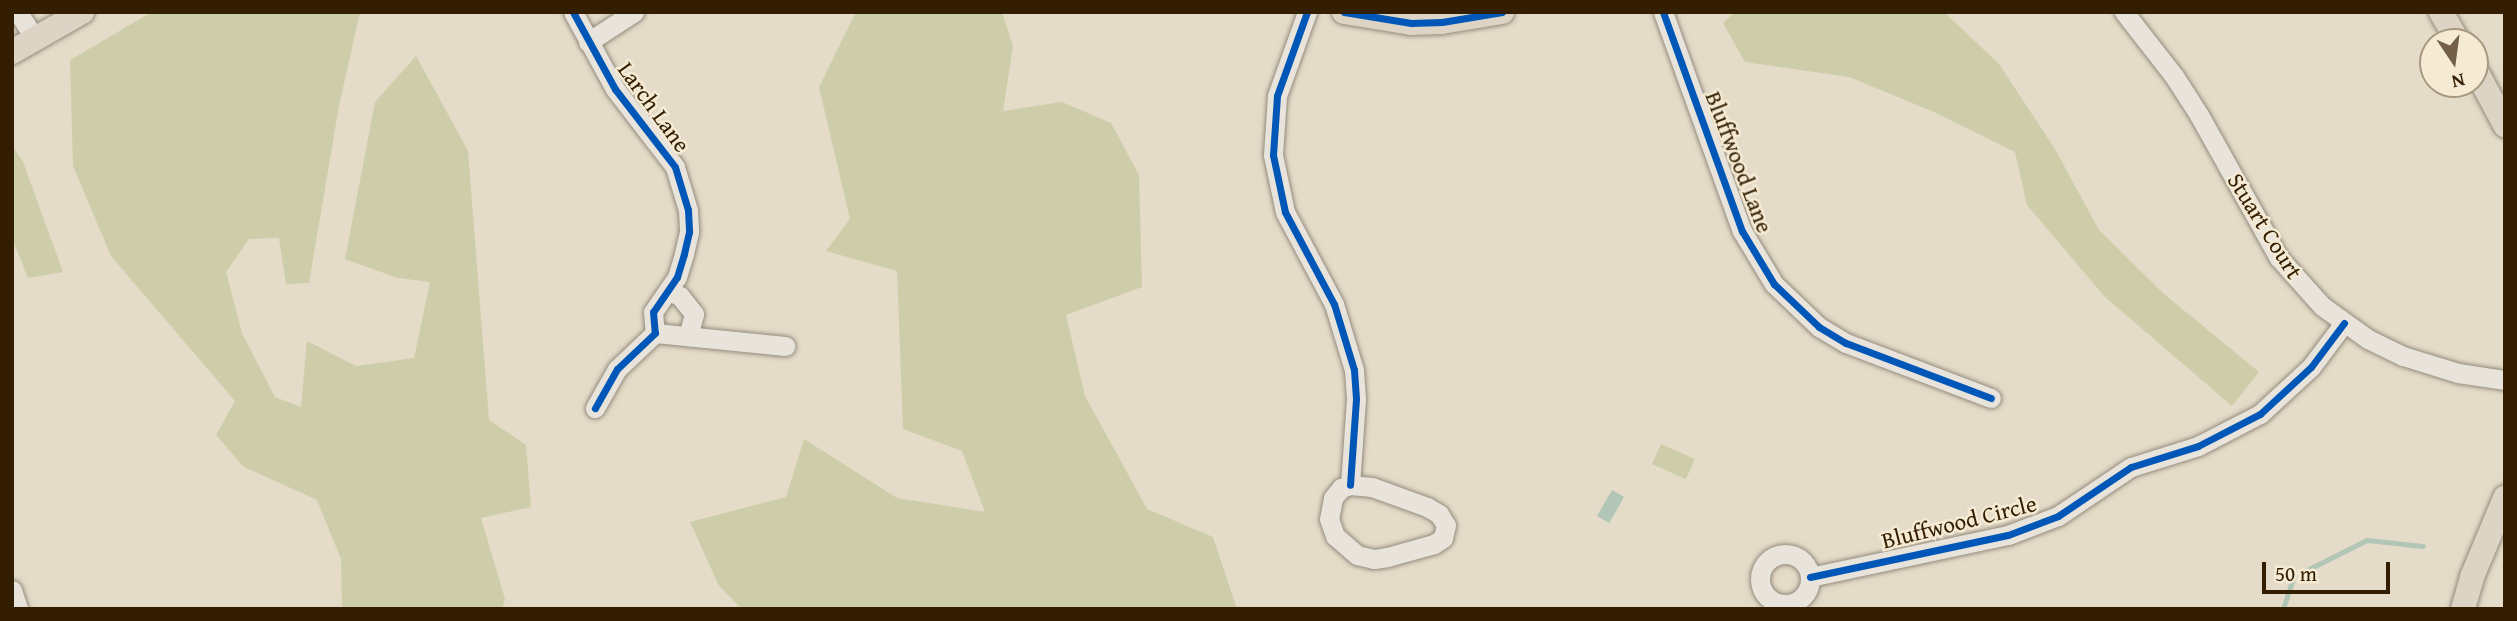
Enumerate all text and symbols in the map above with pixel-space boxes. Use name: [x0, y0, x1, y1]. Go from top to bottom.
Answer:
north arrow: [2419, 28, 2489, 98]
street label: Larch Lane: [612, 56, 696, 158]
text: N: [2449, 66, 2468, 97]
street label: Bluffwood Lane: [1699, 87, 1779, 237]
street label: Stuart Court: [2222, 168, 2308, 284]
street label: Bluffwood Circle: [1879, 489, 2039, 555]
scale bar: [2265, 548, 2393, 592]
text: 50 m: [2275, 558, 2317, 589]

